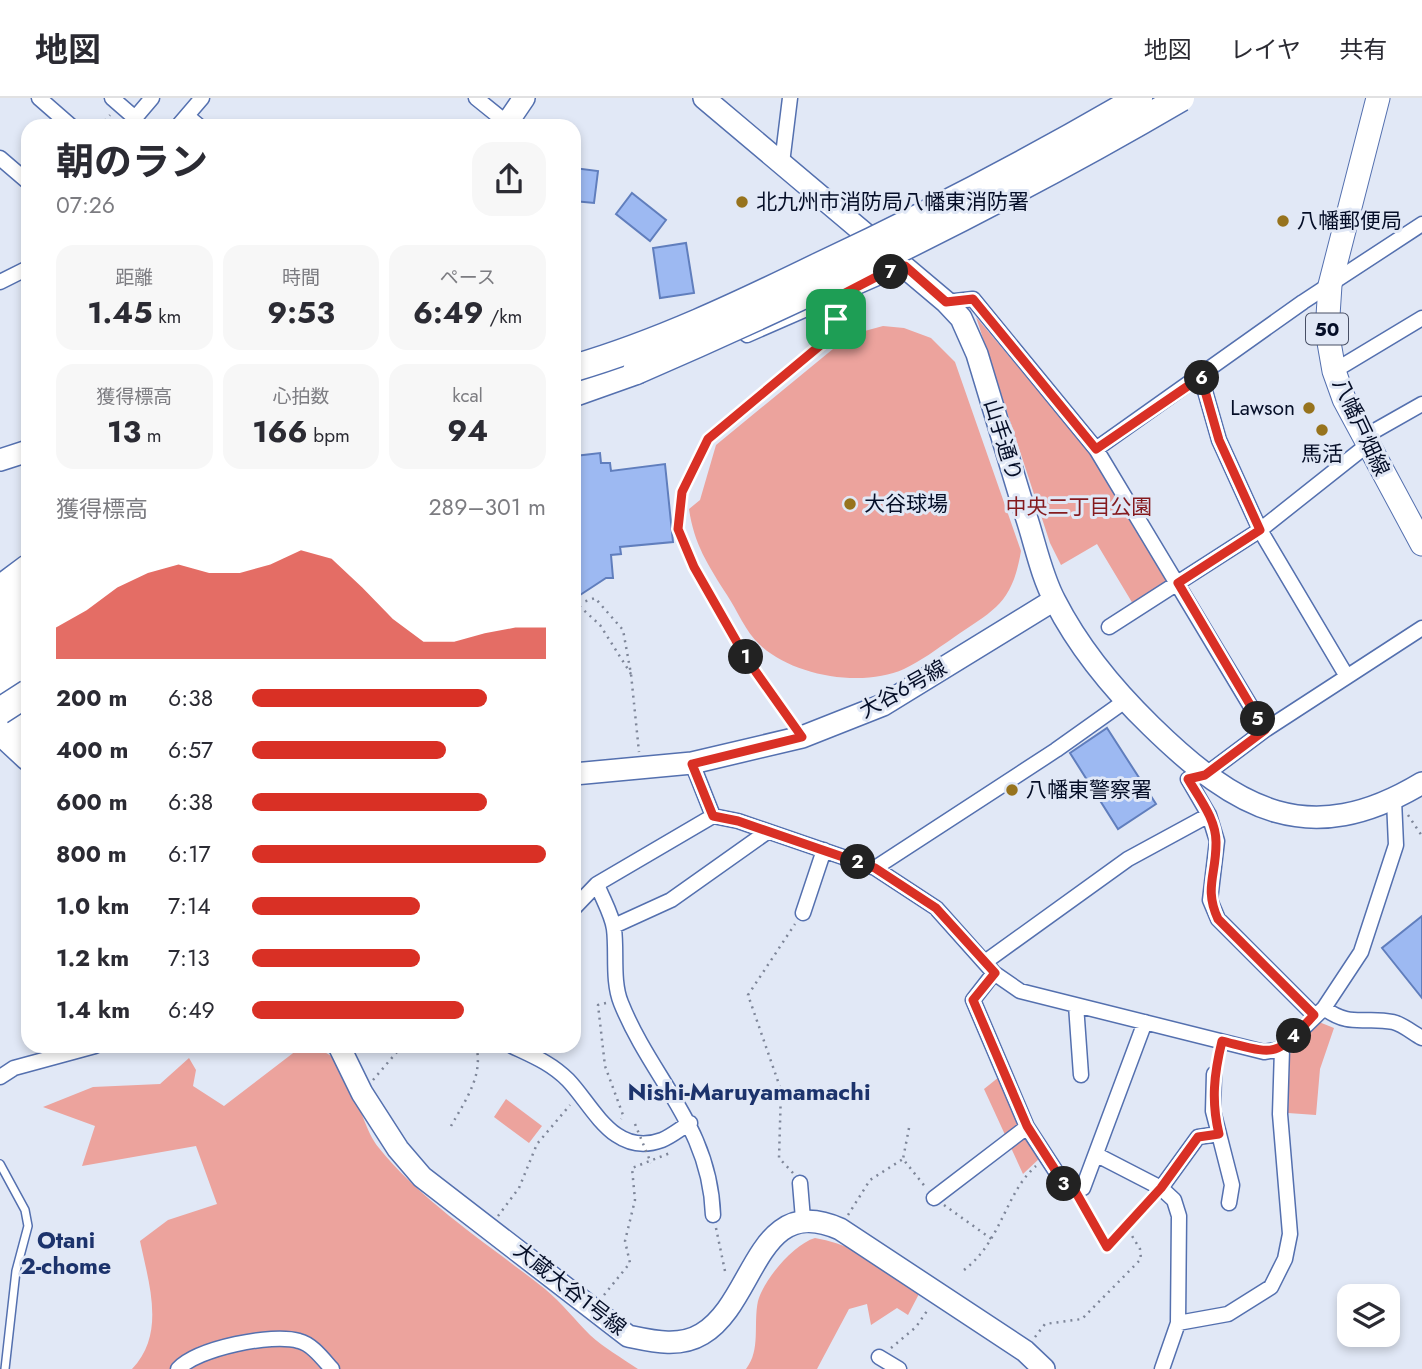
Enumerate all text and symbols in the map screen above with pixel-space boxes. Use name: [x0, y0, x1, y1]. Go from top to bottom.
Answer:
text: 地図: [35, 26, 101, 73]
text: 地図: [1144, 32, 1192, 67]
text: レイヤ: [1230, 32, 1301, 67]
text: 共有: [1339, 32, 1387, 67]
text: 朝のラン: [56, 134, 208, 189]
button: share: [472, 142, 546, 216]
place label: 北九州市消防局八幡東消防署: [756, 187, 1029, 217]
text: 07:26: [56, 188, 115, 222]
marker: 北九州市消防局八幡東消防署: [734, 194, 750, 210]
place label: 八幡郵便局: [1297, 206, 1402, 236]
marker: 八幡郵便局: [1275, 213, 1291, 229]
pin: 7: [874, 254, 908, 290]
text: 7: [885, 258, 896, 285]
text: 距離: [115, 264, 153, 291]
text: 時間: [282, 264, 320, 291]
text: ペース: [440, 264, 496, 291]
pin: [806, 289, 866, 349]
text: 1.45: [87, 291, 153, 334]
text: 9:53: [267, 291, 335, 334]
text: 6:49: [413, 291, 484, 334]
icon: arrive: [817, 300, 855, 338]
text: km: [153, 303, 181, 330]
text: /km: [484, 303, 522, 330]
road number: 50: [1306, 314, 1348, 344]
pin: 6: [1184, 360, 1220, 396]
text: 6: [1195, 364, 1208, 391]
street label: 八幡戸畑線: [1325, 373, 1397, 481]
text: kcal: [452, 382, 483, 409]
text: 獲得標高: [96, 383, 172, 410]
text: 心拍数: [272, 383, 330, 410]
place label: Lawson: [1230, 393, 1295, 423]
street label: 山手通り: [976, 395, 1030, 485]
marker: Lawson: [1301, 400, 1317, 416]
text: 94: [447, 409, 488, 452]
text: 13: [107, 410, 141, 453]
text: 166: [252, 410, 308, 453]
text: m: [141, 422, 162, 449]
text: bpm: [308, 422, 350, 449]
marker: 馬活: [1314, 422, 1330, 438]
place label: 馬活: [1301, 439, 1343, 469]
place label: 大谷球場: [864, 489, 948, 519]
text: 289–301 m: [429, 490, 546, 524]
text: 獲得標高: [56, 492, 148, 526]
park label: 中央二丁目公園: [1006, 492, 1153, 522]
marker: 大谷球場: [842, 496, 858, 512]
pin: 1: [728, 640, 764, 674]
text: 1: [741, 643, 750, 670]
street label: 大谷6号線: [854, 653, 952, 725]
text: 200 m: [56, 681, 127, 715]
text: 6:38: [168, 681, 213, 715]
pin: 5: [1240, 702, 1276, 736]
text: 5: [1251, 705, 1264, 732]
text: 400 m: [56, 733, 128, 767]
text: 6:57: [168, 733, 213, 767]
place label: 八幡東警察署: [1026, 775, 1152, 805]
marker: 八幡東警察署: [1004, 782, 1020, 798]
text: 600 m: [56, 785, 128, 819]
text: 6:38: [168, 785, 213, 819]
text: 800 m: [56, 837, 127, 871]
text: 6:17: [168, 837, 211, 871]
pin: 2: [840, 844, 876, 880]
text: 2: [851, 848, 864, 875]
text: 1.0 km: [56, 889, 129, 923]
text: 7:14: [168, 889, 211, 923]
text: 1.2 km: [56, 941, 129, 975]
text: 7:13: [168, 941, 210, 975]
text: 1.4 km: [56, 993, 130, 1027]
text: 6:49: [168, 993, 215, 1027]
pin: 4: [1276, 1018, 1312, 1054]
text: 4: [1287, 1022, 1300, 1049]
district label: Nishi-Maruyamamachi: [627, 1074, 871, 1109]
pin: 3: [1046, 1166, 1082, 1202]
text: 3: [1058, 1170, 1069, 1197]
district label: Otani 2-chome: [21, 1223, 111, 1283]
street label: 大蔵大谷1号線: [507, 1235, 633, 1343]
map controls: [1337, 1284, 1400, 1347]
button: layers: [1337, 1284, 1400, 1347]

